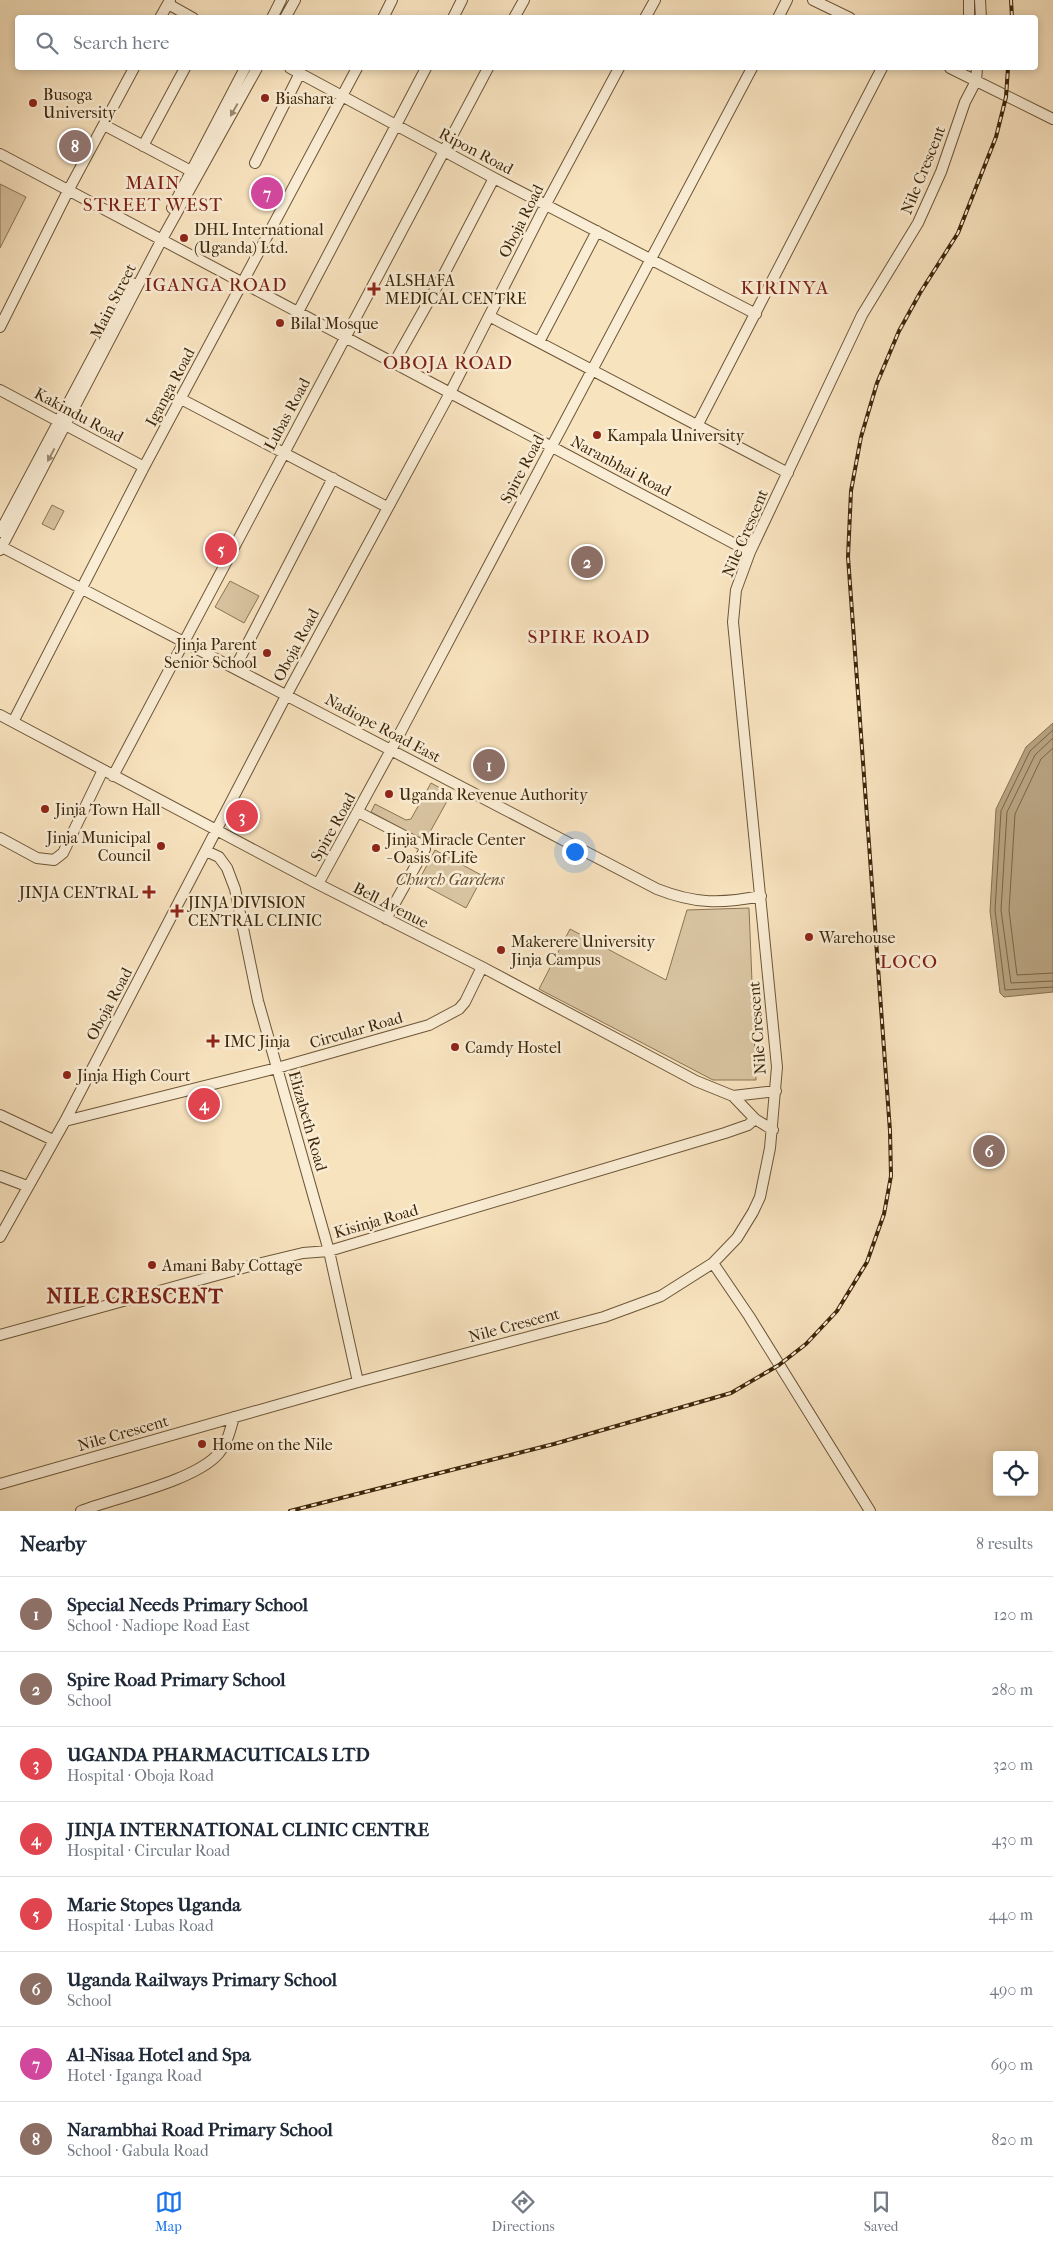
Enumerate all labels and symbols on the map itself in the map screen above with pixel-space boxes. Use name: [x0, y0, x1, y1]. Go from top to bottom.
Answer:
place label: Busoga University: [43, 85, 117, 122]
place label: Biashara: [275, 89, 335, 108]
marker: Biashara: [259, 92, 271, 104]
marker: Busoga University: [27, 97, 39, 109]
one-way arrow: [229, 104, 238, 117]
street label: Nile Crescent: [897, 123, 949, 217]
street label: Ripon Road: [436, 124, 517, 179]
pin: 8: [59, 127, 91, 165]
district label: MAIN STREET WEST: [83, 172, 223, 216]
pin: 7: [251, 174, 283, 212]
street label: Oboja Road: [494, 181, 548, 261]
place label: DHL International (Uganda) Ltd.: [194, 220, 324, 257]
marker: DHL International (Uganda) Ltd.: [178, 232, 190, 244]
street label: Main Street: [86, 260, 140, 342]
place label: ALSHAFA MEDICAL CENTRE: [384, 271, 527, 308]
district label: IGANGA ROAD: [145, 274, 287, 296]
district label: KIRINYA: [741, 277, 829, 299]
marker: ALSHAFA MEDICAL CENTRE: [367, 282, 381, 296]
place label: Bilal Mosque: [290, 314, 379, 333]
marker: Bilal Mosque: [274, 317, 286, 329]
street label: Iganga Road: [141, 344, 199, 430]
district label: OBOJA ROAD: [383, 352, 513, 374]
street label: Lubas Road: [260, 374, 314, 453]
street label: Kakindu Road: [31, 384, 127, 447]
place label: Kampala University: [607, 426, 745, 445]
marker: Kampala University: [591, 429, 603, 441]
street label: Spire Road: [496, 431, 548, 507]
street label: Naranbhai Road: [568, 432, 675, 501]
one-way arrow: [47, 447, 55, 462]
street label: Nile Crescent: [718, 486, 772, 580]
pin: 5: [205, 530, 237, 568]
pin: 2: [571, 543, 603, 581]
street label: Oboja Road: [269, 605, 323, 685]
district label: SPIRE ROAD: [528, 626, 650, 648]
place label: Jinja Parent Senior School: [164, 635, 258, 672]
marker: Jinja Parent Senior School: [261, 647, 273, 659]
street label: Nadiope Road East: [322, 689, 444, 767]
pin: 1: [473, 746, 505, 784]
place label: Uganda Revenue Authority: [399, 785, 588, 804]
marker: Uganda Revenue Authority: [383, 788, 395, 800]
street label: Spire Road: [306, 789, 360, 865]
pin: 3: [226, 797, 258, 835]
place label: Jinja Town Hall: [53, 800, 161, 819]
marker: Jinja Town Hall: [39, 803, 51, 815]
place label: Jinja Municipal Council: [45, 828, 152, 865]
place label: Jinja Miracle Center - Oasis of Life: [384, 830, 525, 867]
your location: [562, 839, 588, 865]
marker: Jinja Municipal Council: [155, 840, 167, 852]
marker: Jinja Miracle Center - Oasis of Life: [370, 842, 382, 854]
park label: Church Gardens: [396, 870, 505, 889]
street label: Bell Avenue: [350, 878, 432, 932]
place label: JINJA CENTRAL: [17, 883, 138, 902]
marker: JINJA CENTRAL: [142, 885, 156, 899]
place label: JINJA DIVISION CENTRAL CLINIC: [186, 893, 322, 930]
marker: JINJA DIVISION CENTRAL CLINIC: [170, 904, 184, 918]
place label: Warehouse: [818, 928, 895, 947]
marker: Warehouse: [803, 931, 815, 943]
place label: Makerere University Jinja Campus: [509, 932, 655, 969]
marker: Makerere University Jinja Campus: [495, 944, 507, 956]
district label: LOCO: [880, 951, 938, 973]
street label: Oboja Road: [82, 964, 136, 1044]
street label: Nile Crescent: [744, 980, 770, 1075]
street label: Circular Road: [307, 1008, 405, 1052]
place label: IMC Jinja: [224, 1032, 291, 1051]
marker: IMC Jinja: [206, 1034, 220, 1048]
place label: Camdy Hostel: [465, 1038, 562, 1057]
marker: Camdy Hostel: [449, 1041, 461, 1053]
place label: Jinja High Court: [75, 1066, 191, 1085]
marker: Jinja High Court: [61, 1069, 73, 1081]
street label: Elizabeth Road: [285, 1069, 331, 1174]
pin: 4: [188, 1085, 220, 1123]
pin: 6: [973, 1132, 1005, 1170]
street label: Kisinja Road: [332, 1200, 421, 1242]
place label: Amani Baby Cottage: [161, 1256, 302, 1275]
marker: Amani Baby Cottage: [146, 1259, 158, 1271]
district label: NILE CRESCENT: [46, 1284, 224, 1308]
street label: Nile Crescent: [466, 1304, 562, 1346]
street label: Nile Crescent: [75, 1411, 171, 1455]
place label: Home on the Nile: [212, 1435, 333, 1454]
marker: Home on the Nile: [196, 1438, 208, 1450]

